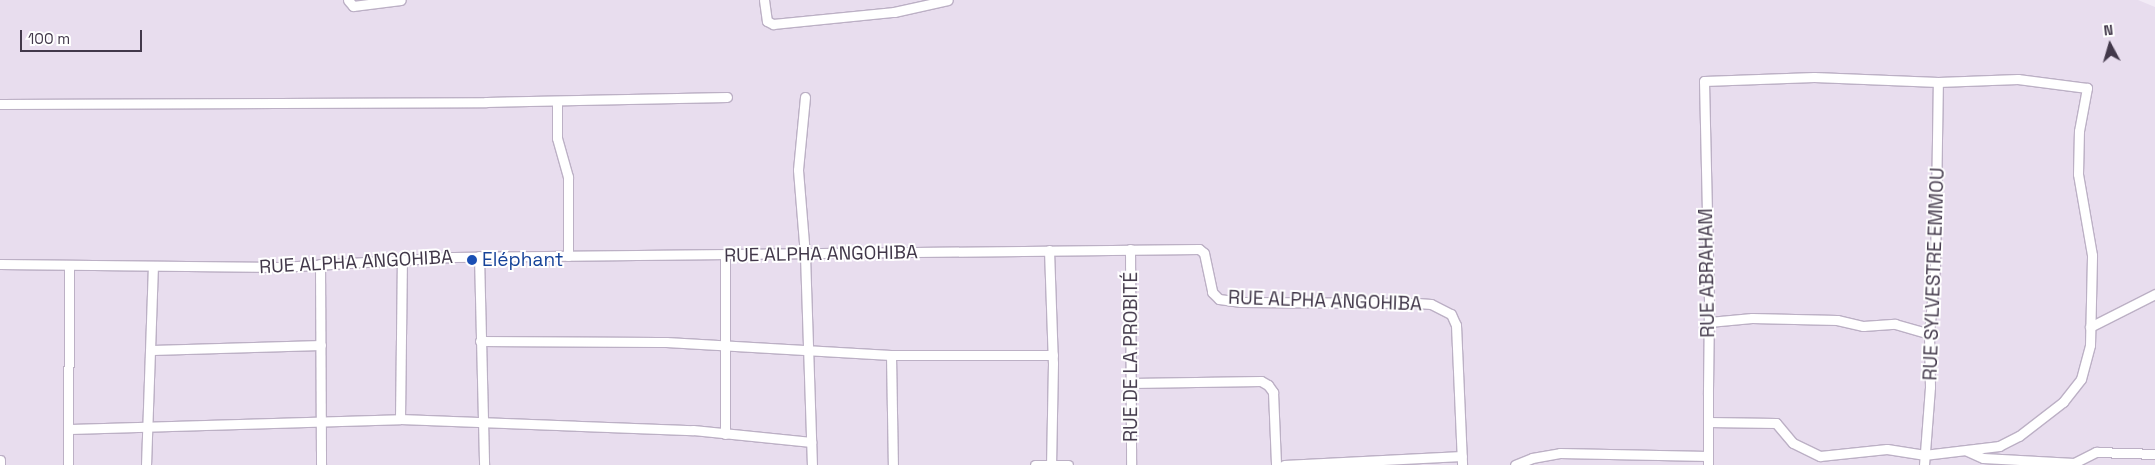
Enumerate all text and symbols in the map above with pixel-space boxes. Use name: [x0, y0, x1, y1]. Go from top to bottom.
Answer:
scale bar: [22, 20, 145, 52]
north arrow: [2085, 20, 2135, 70]
text: N: [2103, 21, 2114, 40]
text: 100 m: [28, 29, 70, 48]
street label: RUE SYLVESTRE EMMOU: [1919, 167, 1949, 381]
street label: RUE ABRAHAM: [1694, 208, 1720, 338]
street label: RUE ALPHA ANGOHIBA: [723, 241, 919, 267]
street label: RUE ALPHA ANGOHIBA: [258, 246, 454, 278]
place label: Eléphant: [482, 249, 564, 271]
marker: Eléphant: [466, 254, 478, 266]
street label: RUE DE LA PROBITÉ: [1120, 272, 1142, 442]
street label: RUE ALPHA ANGOHIBA: [1227, 286, 1423, 316]

